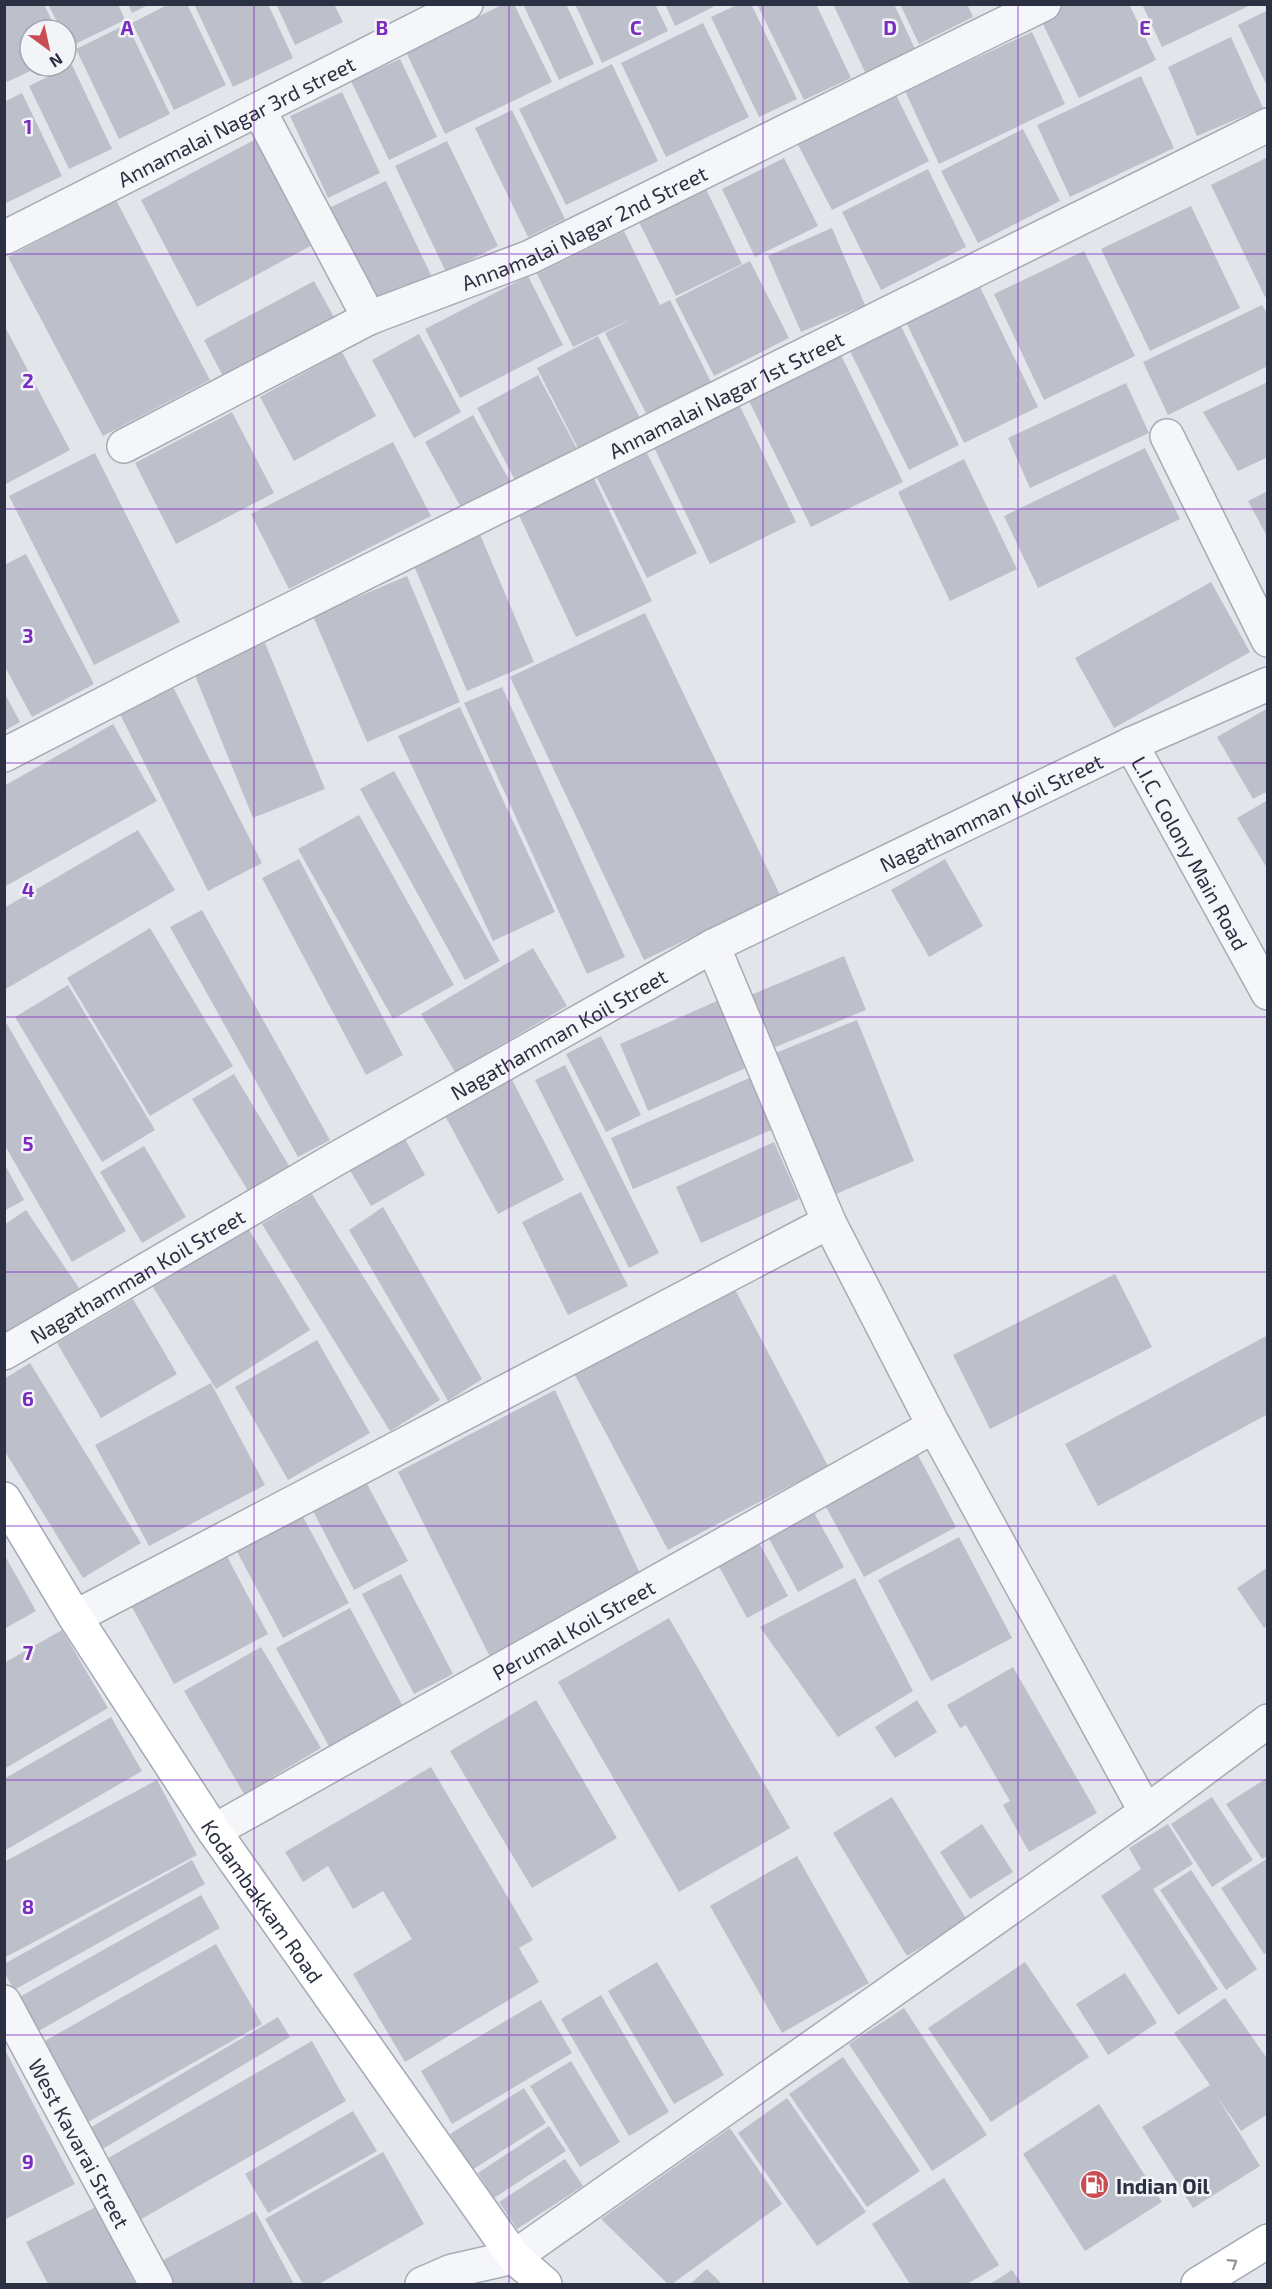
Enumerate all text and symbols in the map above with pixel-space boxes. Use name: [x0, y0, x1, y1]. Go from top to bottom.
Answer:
text: A: [120, 15, 134, 39]
text: B: [376, 15, 388, 39]
text: C: [630, 15, 642, 39]
text: D: [883, 15, 897, 39]
text: E: [1139, 15, 1151, 39]
north arrow: [18, 18, 78, 78]
text: N: [46, 50, 66, 72]
street label: Annamalai Nagar 3rd street: [113, 50, 359, 191]
text: 1: [24, 114, 32, 138]
street label: Annamalai Nagar 2nd Street: [458, 159, 711, 294]
street label: Annamalai Nagar 1st Street: [604, 325, 847, 463]
text: 2: [22, 368, 34, 392]
text: 3: [22, 623, 34, 647]
street label: Nagathamman Koil Street: [875, 747, 1106, 876]
street label: L.I.C. Colony Main Road: [1127, 751, 1254, 954]
text: 4: [22, 877, 35, 901]
street label: Nagathamman Koil Street: [446, 962, 671, 1104]
text: 5: [22, 1131, 34, 1155]
street label: Nagathamman Koil Street: [25, 1203, 249, 1348]
text: 6: [22, 1386, 34, 1410]
street label: Perumal Koil Street: [487, 1573, 659, 1685]
text: 7: [23, 1640, 34, 1664]
street label: Kodambakkam Road: [197, 1814, 329, 1987]
text: 8: [22, 1894, 34, 1918]
street label: West Kavarai Street: [24, 2054, 136, 2232]
text: 9: [22, 2149, 34, 2173]
fuel station icon: Indian Oil: [1079, 2169, 1111, 2201]
place label: Indian Oil: [1116, 2173, 1209, 2198]
one-way arrow: [1227, 2258, 1237, 2270]

